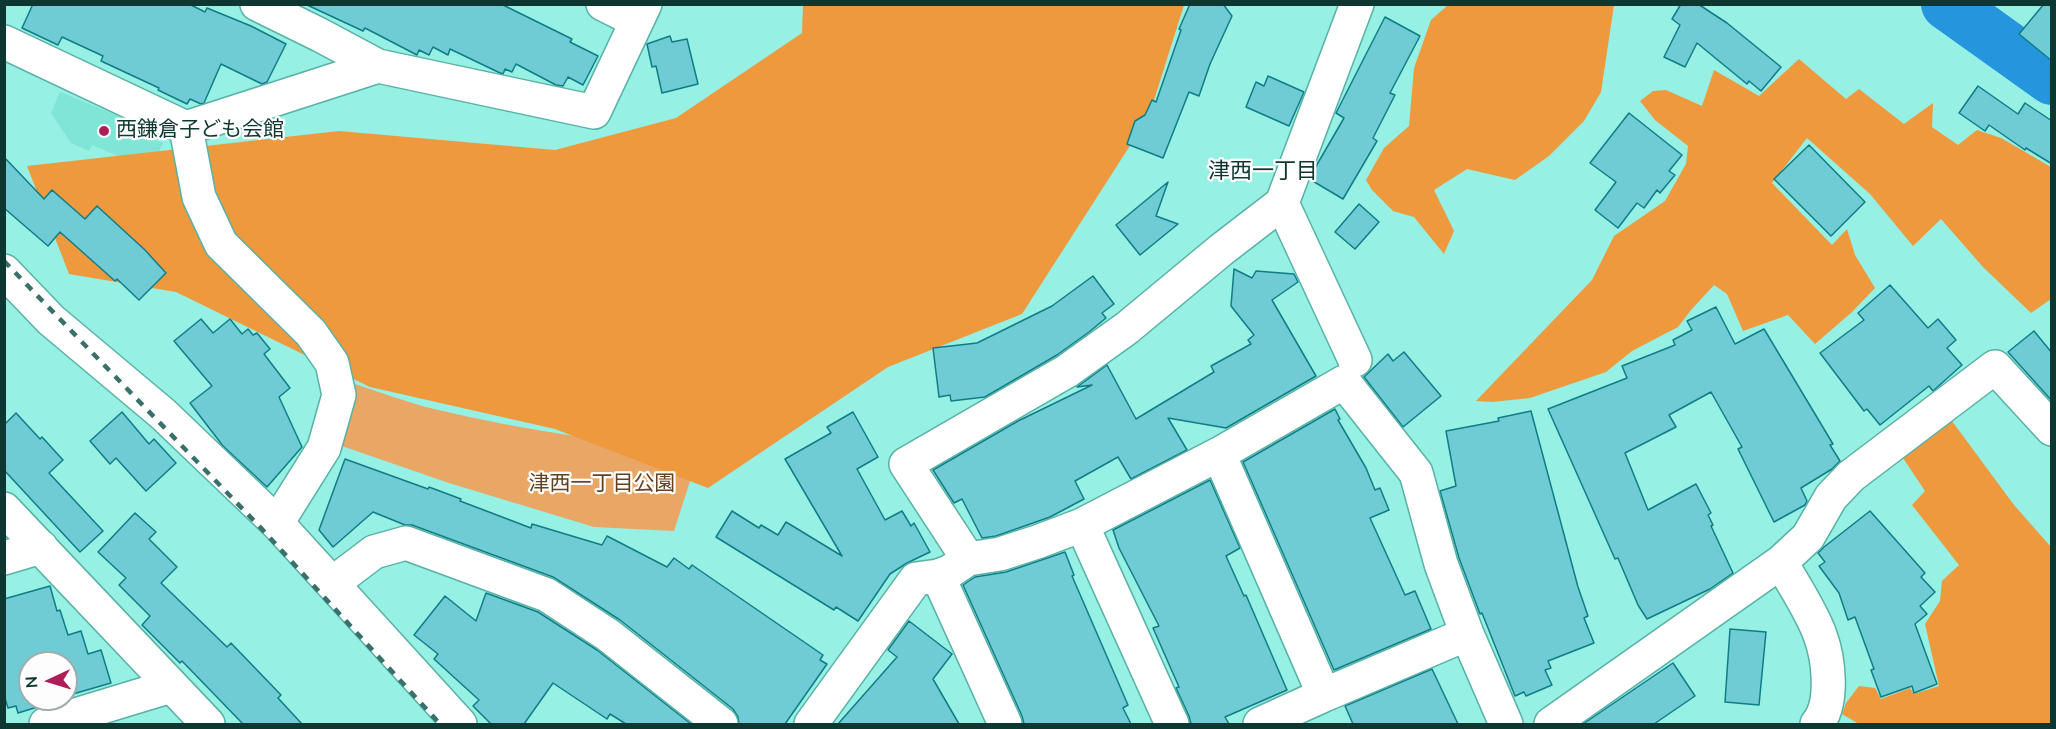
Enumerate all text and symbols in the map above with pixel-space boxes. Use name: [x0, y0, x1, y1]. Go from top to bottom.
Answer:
place label: 西鎌倉子ども会館: [116, 118, 284, 144]
marker: 西鎌倉子ども会館: [97, 124, 111, 138]
district label: 津西一丁目: [1208, 160, 1318, 186]
park label: 津西一丁目公園: [529, 472, 675, 498]
north arrow: [18, 651, 78, 711]
text: N: [21, 675, 43, 689]

